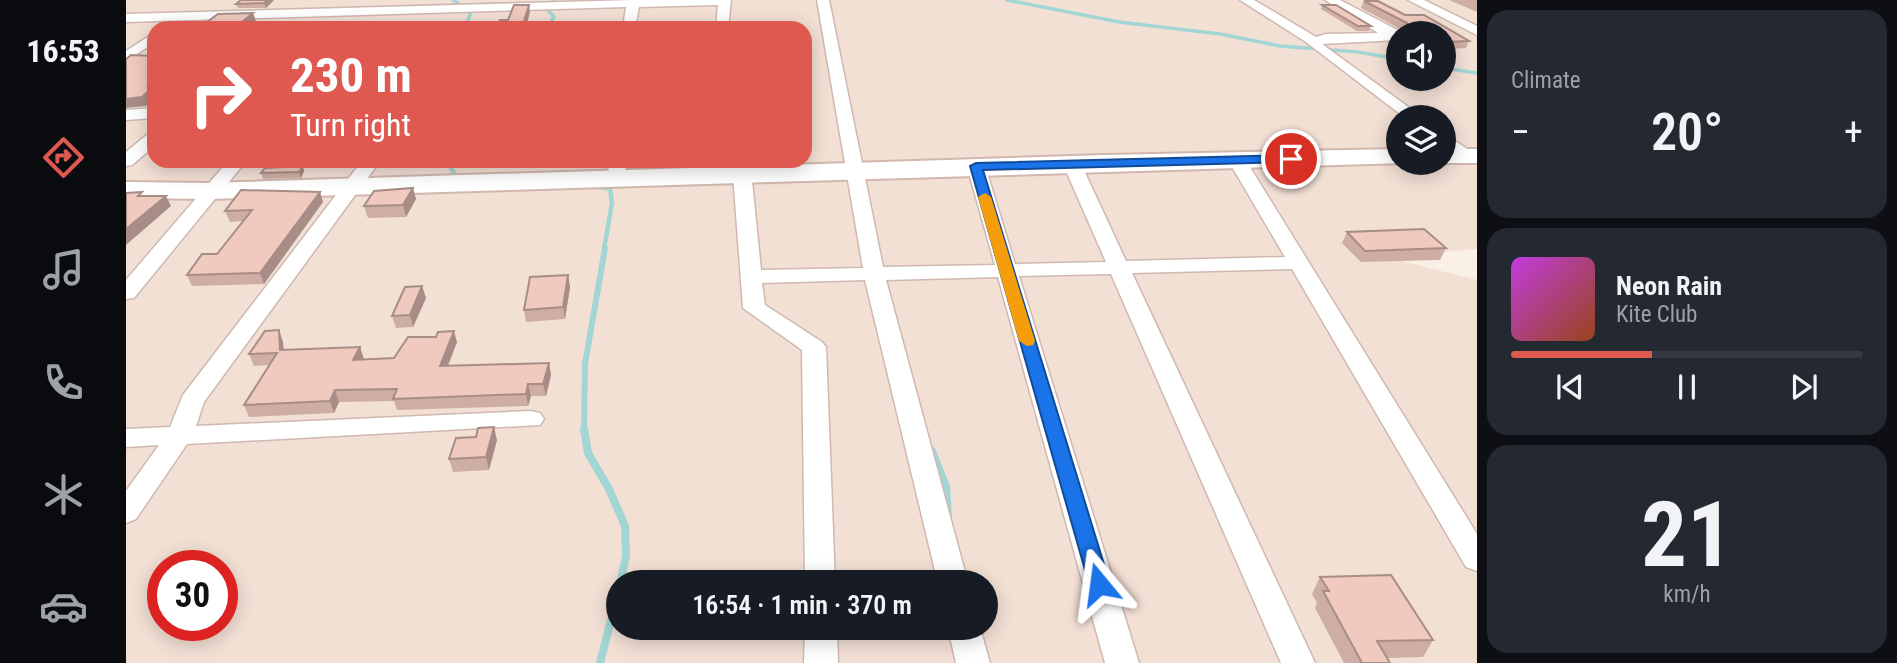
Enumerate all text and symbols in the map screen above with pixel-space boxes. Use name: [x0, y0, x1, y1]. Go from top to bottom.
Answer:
map controls: [1386, 21, 1456, 175]
button: sound: [1386, 21, 1456, 91]
text: 16:53: [26, 32, 100, 70]
text: 230 m: [290, 47, 412, 104]
icon: right: [175, 49, 266, 140]
text: Climate: [1511, 67, 1581, 94]
text: 20°: [1651, 102, 1723, 163]
button: layers: [1386, 105, 1456, 175]
text: Turn right: [290, 106, 411, 144]
text: −: [1511, 110, 1530, 154]
text: +: [1844, 110, 1863, 154]
pin: [1261, 129, 1321, 189]
icon: directions: [39, 133, 88, 182]
icon: arrive: [1272, 140, 1310, 178]
icon: music: [39, 245, 88, 294]
text: Neon Rain: [1616, 271, 1722, 301]
text: Kite Club: [1616, 301, 1697, 328]
icon: phone: [39, 358, 88, 407]
icon: previous: [1551, 368, 1589, 406]
icon: pause: [1668, 368, 1706, 406]
icon: next: [1785, 368, 1823, 406]
icon: climate: [39, 470, 88, 519]
text: 21: [1641, 482, 1733, 588]
position arrow: [1062, 547, 1136, 621]
speed limit sign: 30: [147, 550, 238, 641]
text: km/h: [1663, 581, 1711, 608]
icon: car: [39, 582, 88, 631]
text: 16:54 · 1 min · 370 m: [692, 590, 912, 620]

